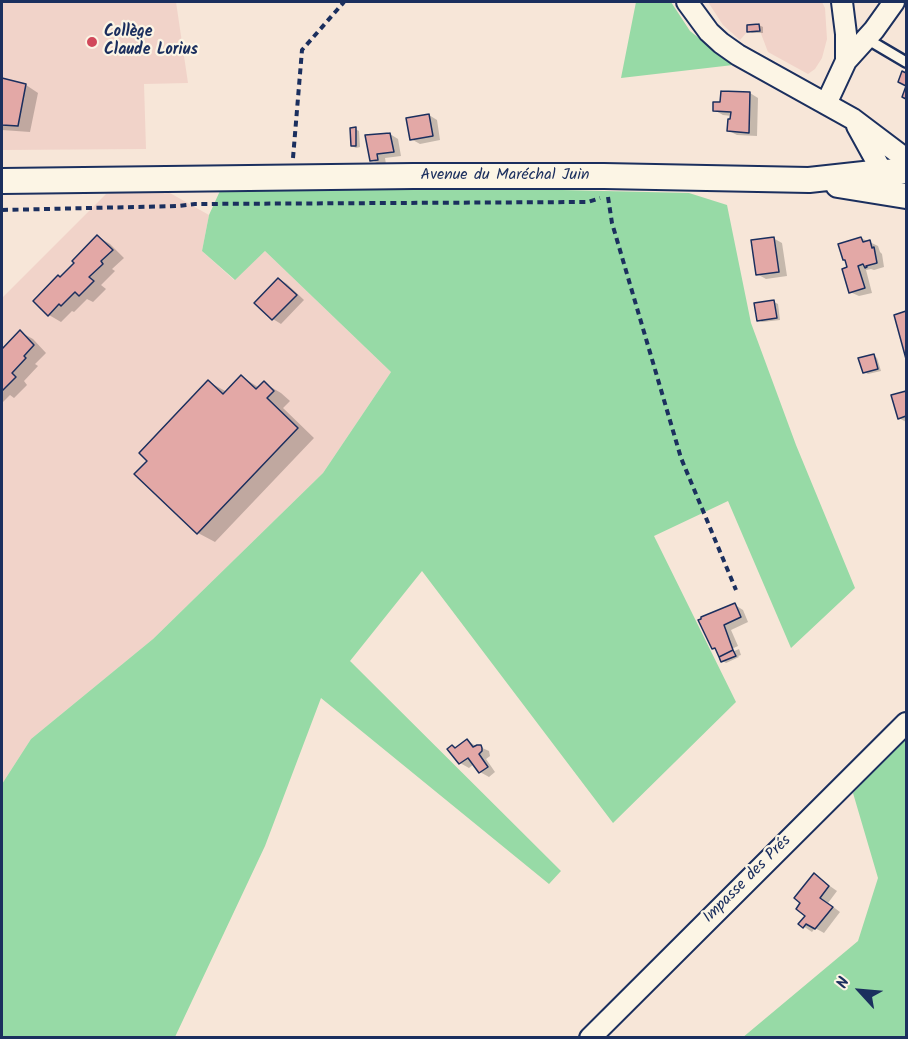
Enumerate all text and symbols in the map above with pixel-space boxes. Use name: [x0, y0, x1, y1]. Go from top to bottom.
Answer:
place label: Collège Claude Lorius: [104, 23, 198, 61]
marker: Collège Claude Lorius: [85, 35, 99, 49]
street label: Avenue du Maréchal Juin: [420, 166, 590, 186]
street label: Impasse des Prés: [700, 832, 796, 928]
north arrow: [830, 961, 890, 1021]
text: N: [830, 973, 857, 993]

